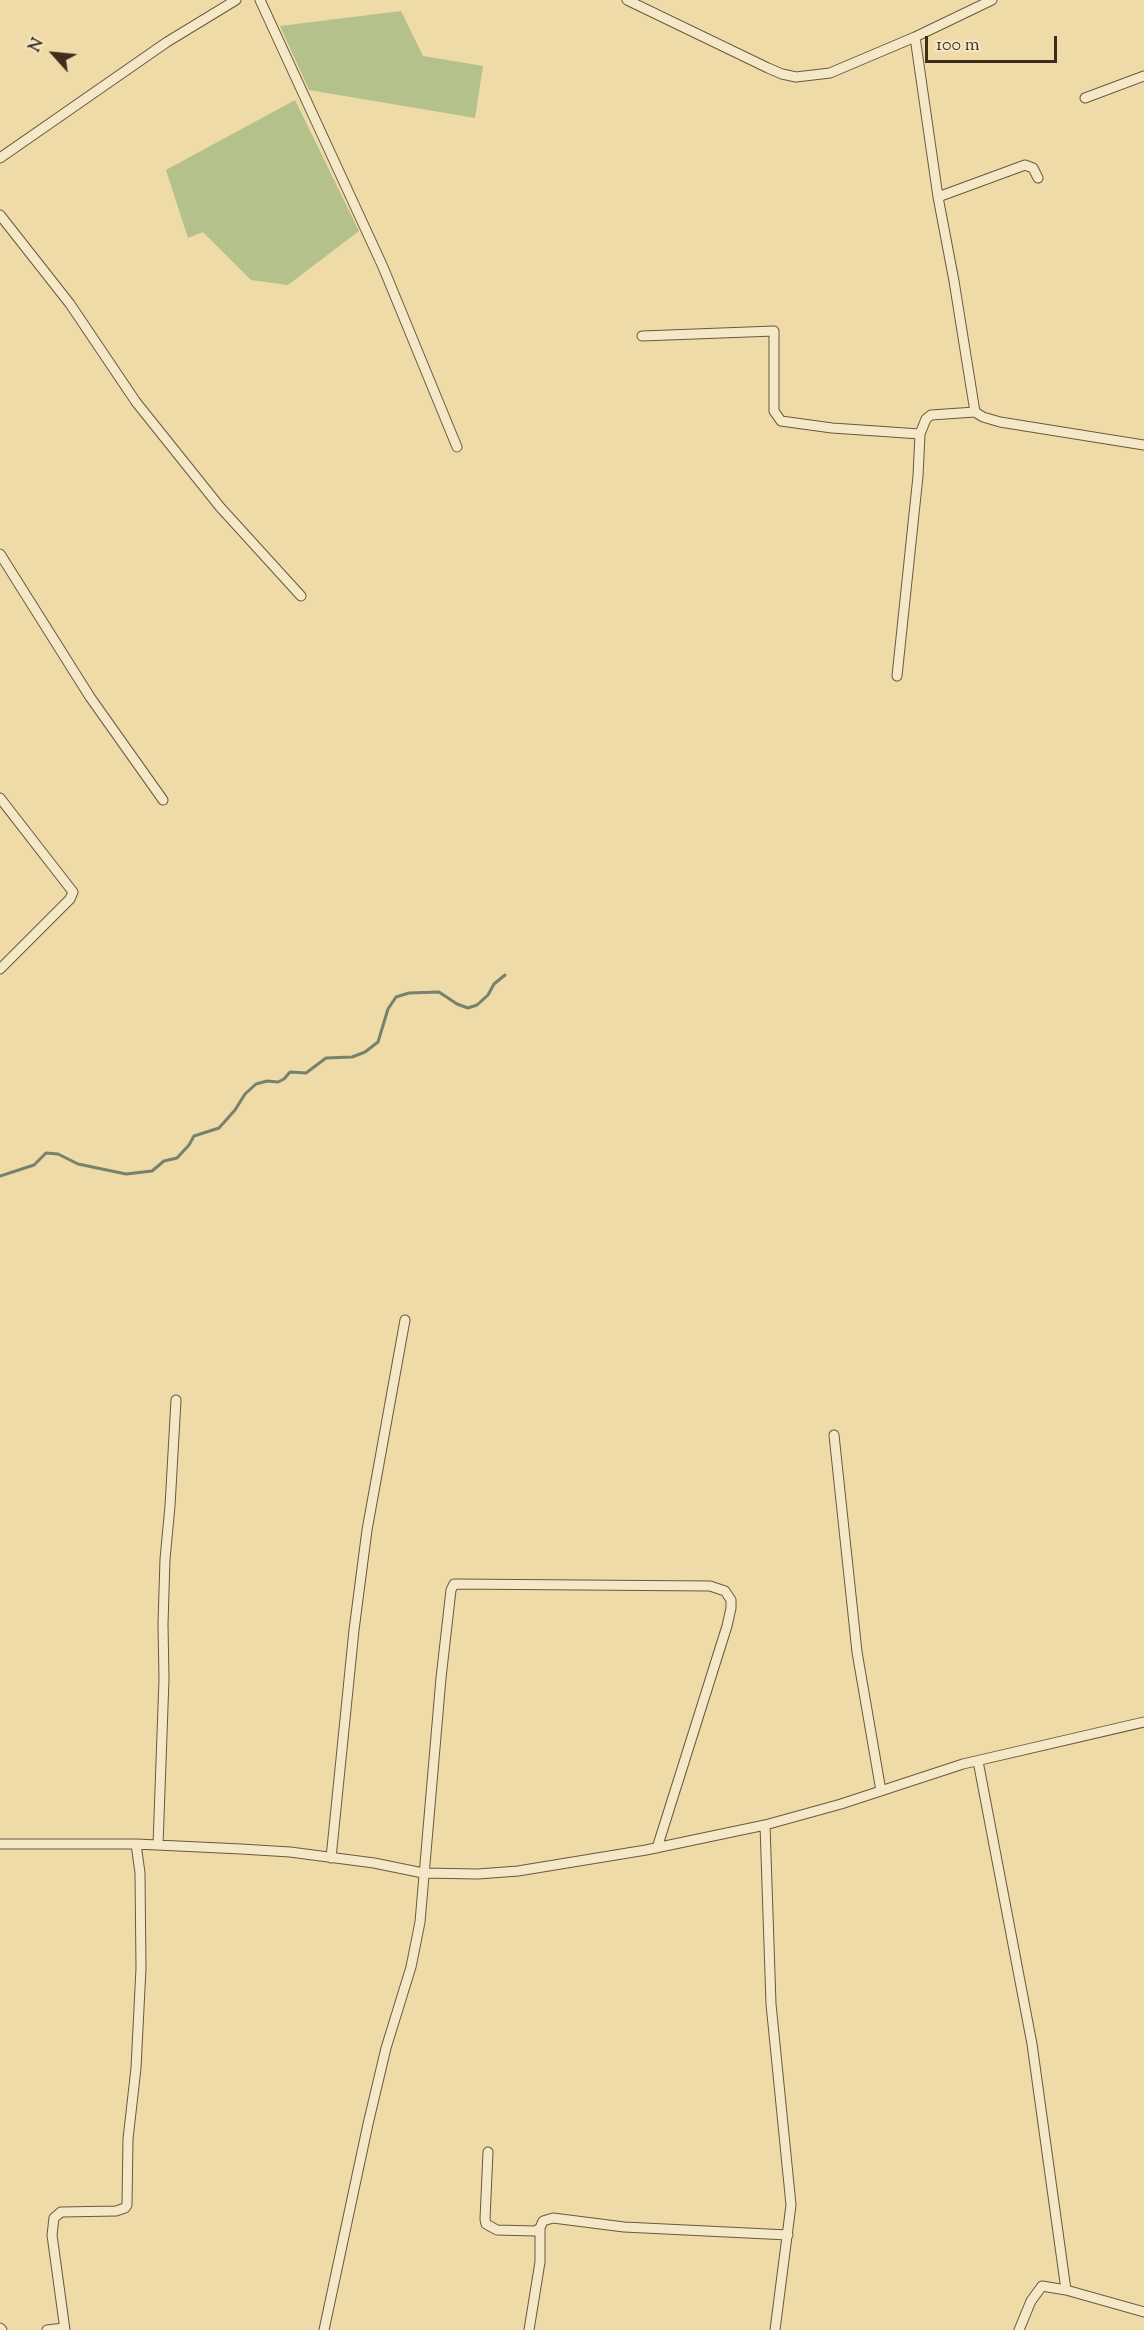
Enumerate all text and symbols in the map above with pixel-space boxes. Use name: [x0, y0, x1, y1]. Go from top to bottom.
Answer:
north arrow: [24, 24, 84, 84]
scale bar: [928, 24, 1060, 62]
text: 100 m: [936, 33, 980, 59]
text: N: [24, 35, 51, 57]

